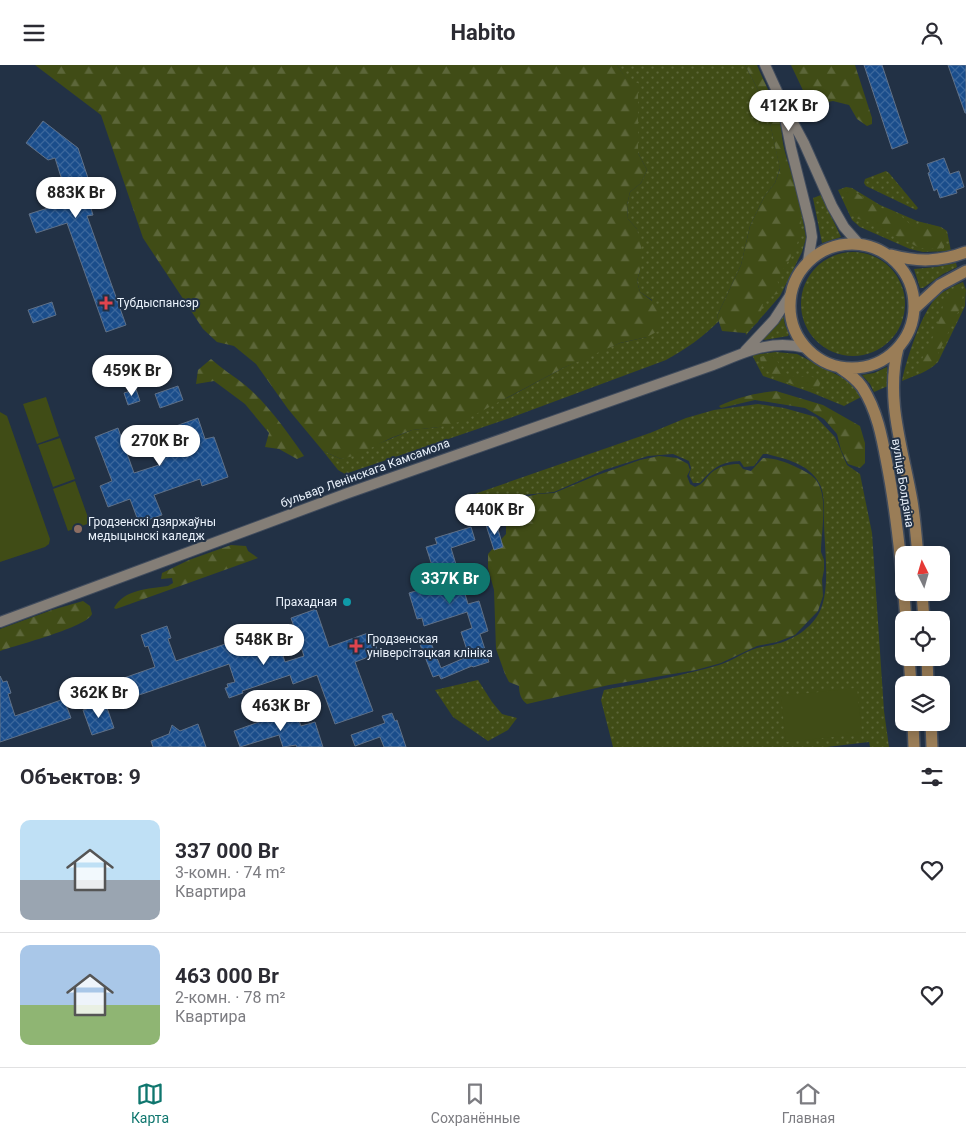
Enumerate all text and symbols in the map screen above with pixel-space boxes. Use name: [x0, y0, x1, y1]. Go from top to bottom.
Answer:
icon: menu: [20, 19, 48, 47]
icon: person: [918, 19, 946, 47]
text: Habito: [450, 20, 516, 45]
pin: 412K Br: [743, 89, 835, 132]
text: 412K Br: [760, 96, 818, 115]
pin: 883K Br: [30, 177, 122, 219]
text: 883K Br: [47, 183, 105, 202]
marker: Тубдыспансэр: [99, 296, 113, 310]
place label: Тубдыспансэр: [117, 296, 199, 310]
pin: 459K Br: [86, 355, 178, 397]
text: 459K Br: [103, 361, 161, 380]
pin: 270K Br: [114, 425, 206, 467]
text: 270K Br: [131, 431, 189, 450]
street label: бульвар Ленінскага Камсамола: [278, 436, 452, 510]
street label: вуліца Болдзіна: [889, 438, 917, 528]
pin: 440K Br: [449, 493, 541, 536]
text: 440K Br: [466, 500, 524, 519]
place label: Гродзенскі дзяржаўны медыцынскі каледж: [88, 515, 216, 543]
marker: Гродзенскі дзяржаўны медыцынскі каледж: [72, 523, 84, 535]
north arrow: [895, 546, 950, 601]
map controls: [895, 546, 950, 731]
pin: 337K Br: [404, 563, 496, 605]
text: 337K Br: [421, 569, 479, 588]
place label: Прахадная: [275, 595, 337, 609]
marker: Прахадная: [341, 596, 353, 608]
button: locate: [895, 611, 950, 666]
pin: 548K Br: [218, 623, 310, 666]
text: 548K Br: [235, 630, 293, 649]
place label: Гродзенская універсітэцкая клініка: [367, 632, 493, 660]
marker: Гродзенская універсітэцкая клініка: [349, 639, 363, 653]
button: layers: [895, 676, 950, 731]
pin: 362K Br: [53, 677, 145, 719]
text: 362K Br: [70, 683, 128, 702]
pin: 463K Br: [235, 689, 327, 732]
text: 463K Br: [252, 696, 310, 715]
icon: filters: [918, 763, 946, 791]
text: Объектов: 9: [20, 765, 141, 789]
text: 337 000 Br: [175, 839, 279, 863]
icon: home: [60, 840, 120, 900]
icon: heart: [918, 856, 946, 884]
text: 3-комн. · 74 m²: [175, 863, 285, 882]
text: Квартира: [175, 882, 246, 901]
text: 463 000 Br: [175, 964, 279, 988]
icon: home: [60, 965, 120, 1025]
icon: heart: [918, 981, 946, 1009]
text: 2-комн. · 78 m²: [175, 988, 285, 1007]
text: Квартира: [175, 1007, 246, 1026]
tab: Карта: [131, 1080, 169, 1126]
tab: Сохранённые: [431, 1080, 520, 1126]
tab: Главная: [782, 1080, 835, 1126]

